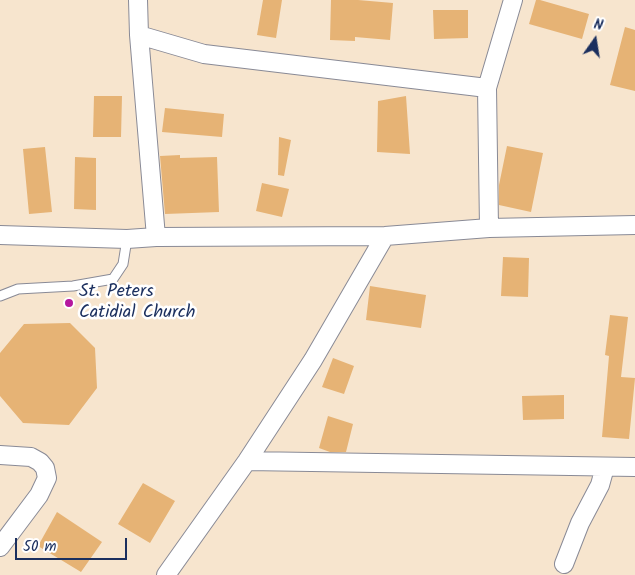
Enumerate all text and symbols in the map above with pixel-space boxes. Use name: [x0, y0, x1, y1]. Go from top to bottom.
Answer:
text: N: [592, 14, 605, 37]
north arrow: [570, 15, 620, 65]
place label: St. Peters Catidial Church: [79, 282, 196, 324]
marker: St. Peters Catidial Church: [63, 297, 75, 309]
scale bar: [18, 528, 130, 560]
text: 50 m: [23, 535, 57, 559]

